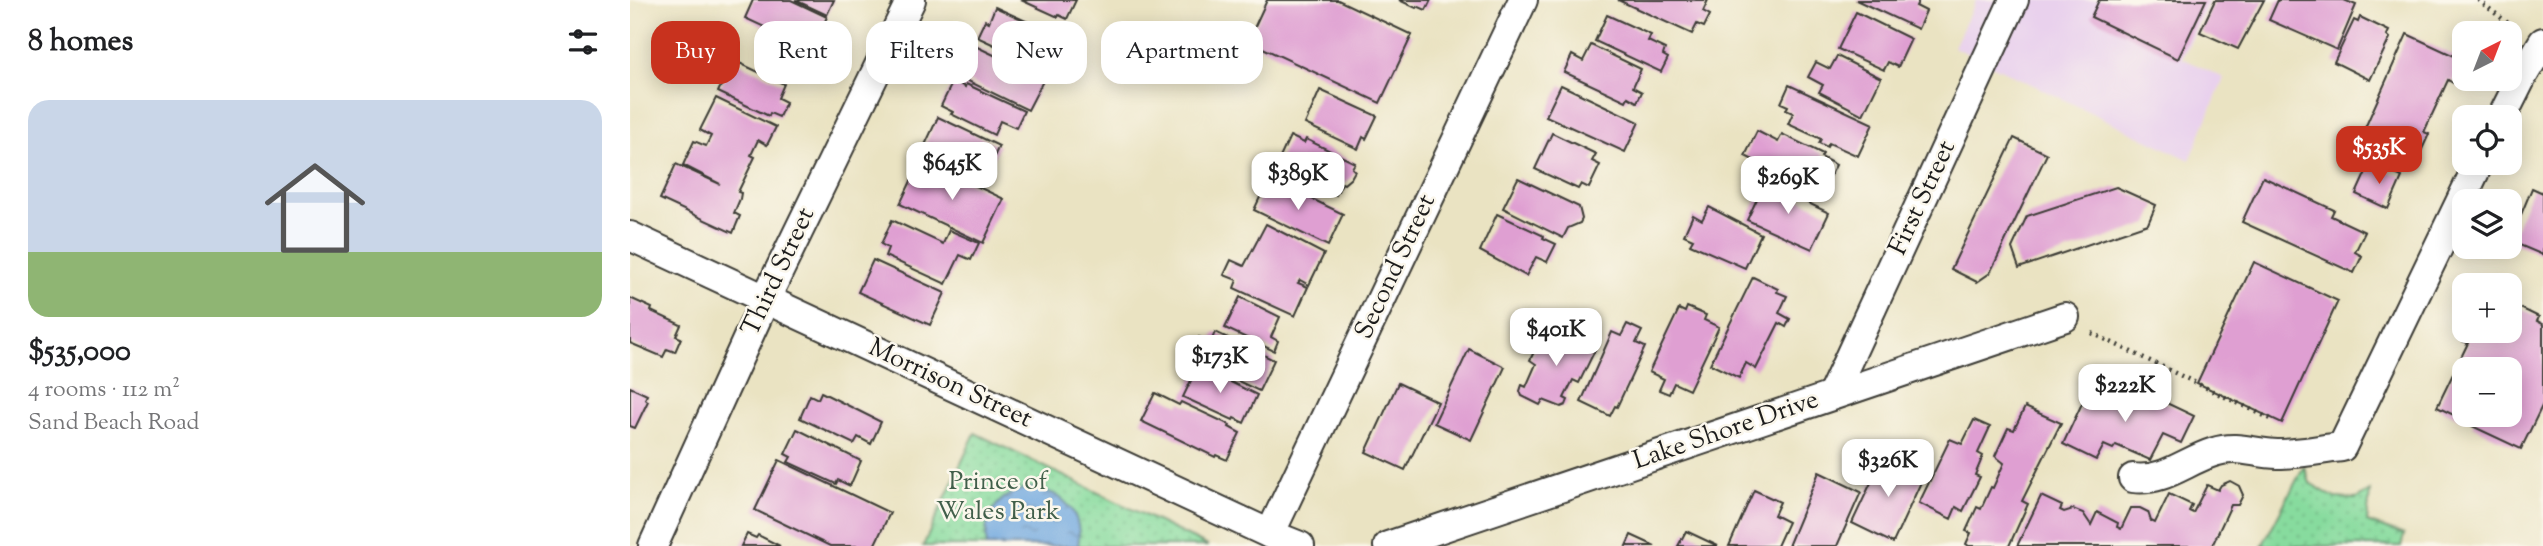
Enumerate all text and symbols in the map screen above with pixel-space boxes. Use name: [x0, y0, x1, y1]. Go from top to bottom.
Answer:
text: 8 homes: [28, 21, 133, 64]
chip: Buy: [651, 21, 740, 84]
chip: Rent: [754, 21, 852, 84]
chip: Filters: [866, 21, 978, 84]
chip: New: [992, 21, 1087, 84]
chip: Apartment: [1101, 21, 1263, 84]
north arrow: [2452, 21, 2522, 91]
map controls: [2452, 21, 2522, 427]
icon: filters: [564, 23, 602, 61]
button: locate: [2452, 105, 2522, 175]
pin: $535K: [2330, 127, 2428, 186]
text: $535K: [2352, 132, 2406, 165]
street label: First Street: [1880, 134, 1966, 261]
pin: $645K: [903, 142, 1001, 202]
icon: home: [252, 145, 378, 271]
text: $645K: [922, 148, 982, 181]
pin: $389K: [1249, 152, 1347, 212]
pin: $269K: [1739, 156, 1837, 216]
text: $389K: [1268, 158, 1328, 191]
text: $269K: [1757, 162, 1819, 195]
street label: Second Street: [1346, 188, 1446, 346]
button: layers: [2452, 189, 2522, 259]
street label: Third Street: [733, 202, 825, 342]
button: +: [2452, 273, 2522, 343]
pin: $401K: [1507, 308, 1605, 368]
text: $401K: [1526, 314, 1586, 347]
street label: Morrison Street: [862, 330, 1038, 438]
text: $535,000: [28, 331, 131, 374]
pin: $173K: [1171, 336, 1269, 395]
text: $173K: [1191, 341, 1249, 374]
button: −: [2452, 357, 2522, 427]
pin: $222K: [2076, 364, 2174, 424]
text: $222K: [2094, 370, 2156, 403]
text: 4 rooms · 112 m²: [28, 374, 180, 407]
street label: Lake Shore Drive: [1628, 382, 1824, 480]
text: Sand Beach Road: [28, 407, 199, 440]
pin: $326K: [1839, 440, 1937, 499]
text: $326K: [1858, 445, 1918, 478]
park label: Prince of Wales Park: [936, 464, 1060, 531]

